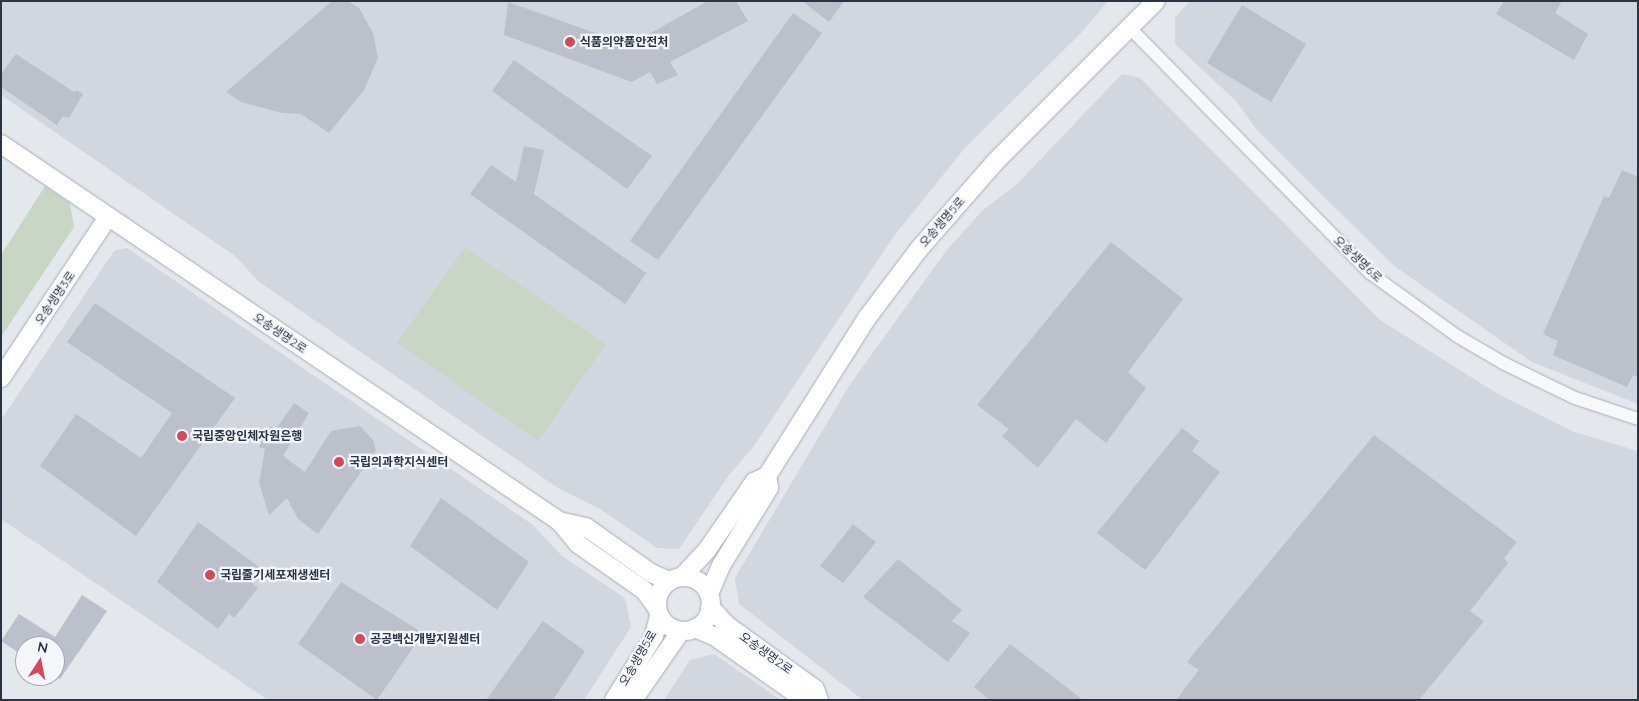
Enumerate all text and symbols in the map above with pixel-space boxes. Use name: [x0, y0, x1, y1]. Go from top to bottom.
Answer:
place label: 식품의약품안전처: [580, 35, 668, 49]
marker: 식품의약품안전처: [564, 36, 576, 48]
street label: 오송생명5로: [916, 194, 968, 250]
street label: 오송생명6로: [1331, 233, 1385, 285]
street label: 오송생명3로: [32, 268, 78, 328]
street label: 오송생명2로: [250, 310, 310, 356]
place label: 국립중앙인체자원은행: [192, 429, 302, 443]
marker: 국립중앙인체자원은행: [176, 430, 188, 442]
place label: 국립의과학지식센터: [349, 455, 448, 469]
marker: 국립의과학지식센터: [333, 456, 345, 468]
place label: 국립줄기세포재생센터: [220, 568, 330, 582]
marker: 국립줄기세포재생센터: [204, 569, 216, 581]
street label: 오송생명5로: [616, 628, 660, 688]
street label: 오송생명2로: [737, 629, 795, 677]
place label: 공공백신개발지원센터: [370, 632, 480, 646]
marker: 공공백신개발지원센터: [354, 633, 366, 645]
north arrow: [15, 636, 65, 686]
text: N: [36, 637, 49, 657]

